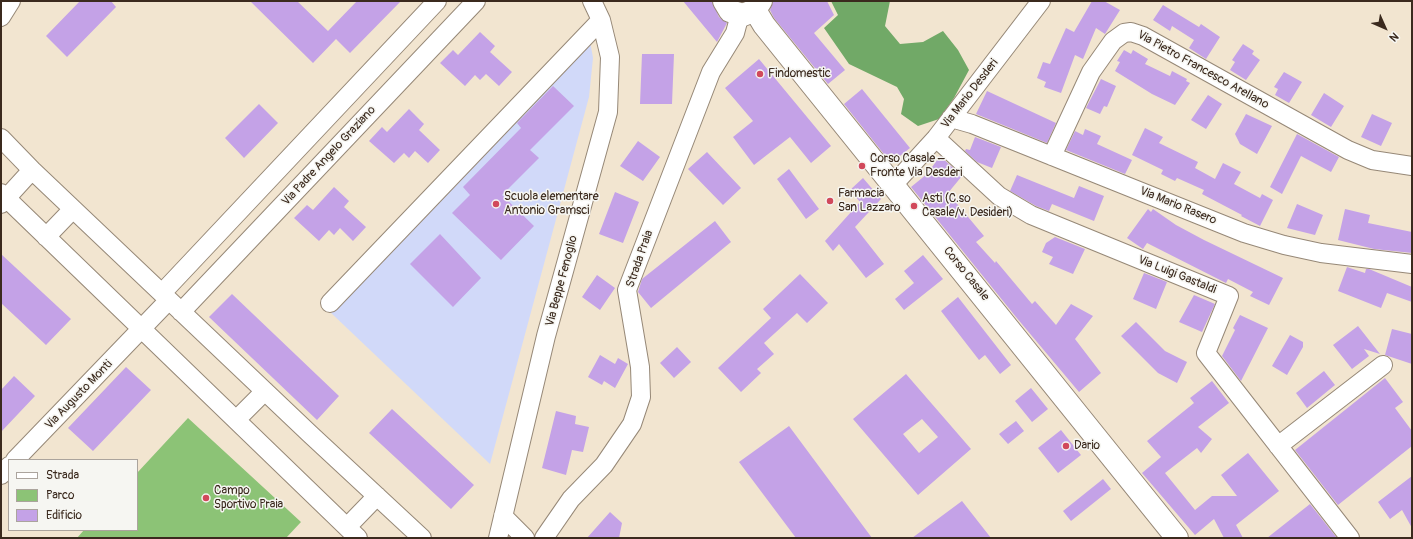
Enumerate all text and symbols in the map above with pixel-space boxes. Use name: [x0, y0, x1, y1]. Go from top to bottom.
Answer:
north arrow: [1365, 8, 1405, 48]
street label: Via Pietro Francesco Arellano: [1135, 28, 1271, 112]
text: N: [1387, 30, 1401, 44]
street label: Via Mario Desderi: [938, 56, 1002, 132]
place label: Findomestic: [768, 67, 831, 81]
marker: Findomestic: [755, 69, 765, 79]
street label: Via Padre Angelo Graziano: [279, 103, 379, 209]
place label: Corso Casale – Fronte Via Desderi: [870, 152, 962, 180]
marker: Corso Casale – Fronte Via Desderi: [857, 161, 867, 171]
street label: Via Mario Rasero: [1138, 184, 1218, 228]
place label: Farmacia San Lazzaro: [838, 187, 901, 215]
place label: Scuola elementare Antonio Gramsci: [504, 190, 599, 218]
place label: Asti (C.so Casale/v. Desideri): [922, 192, 1013, 220]
marker: Farmacia San Lazzaro: [825, 196, 835, 206]
marker: Scuola elementare Antonio Gramsci: [491, 199, 501, 209]
marker: Asti (C.so Casale/v. Desideri): [909, 201, 919, 211]
street label: Strada Praia: [623, 228, 657, 290]
street label: Via Beppe Fenoglio: [543, 234, 581, 328]
street label: Corso Casale: [940, 244, 992, 304]
street label: Via Luigi Gastaldi: [1136, 253, 1218, 297]
street label: Via Augusto Monti: [42, 357, 116, 433]
place label: Dario: [1074, 439, 1100, 453]
marker: Dario: [1061, 441, 1071, 451]
legend: [8, 459, 138, 531]
text: Strada: [46, 468, 79, 483]
place label: Campo Sportivo Praia: [214, 484, 283, 512]
text: Parco: [46, 488, 75, 503]
marker: Campo Sportivo Praia: [201, 493, 211, 503]
text: Edificio: [46, 508, 82, 523]

